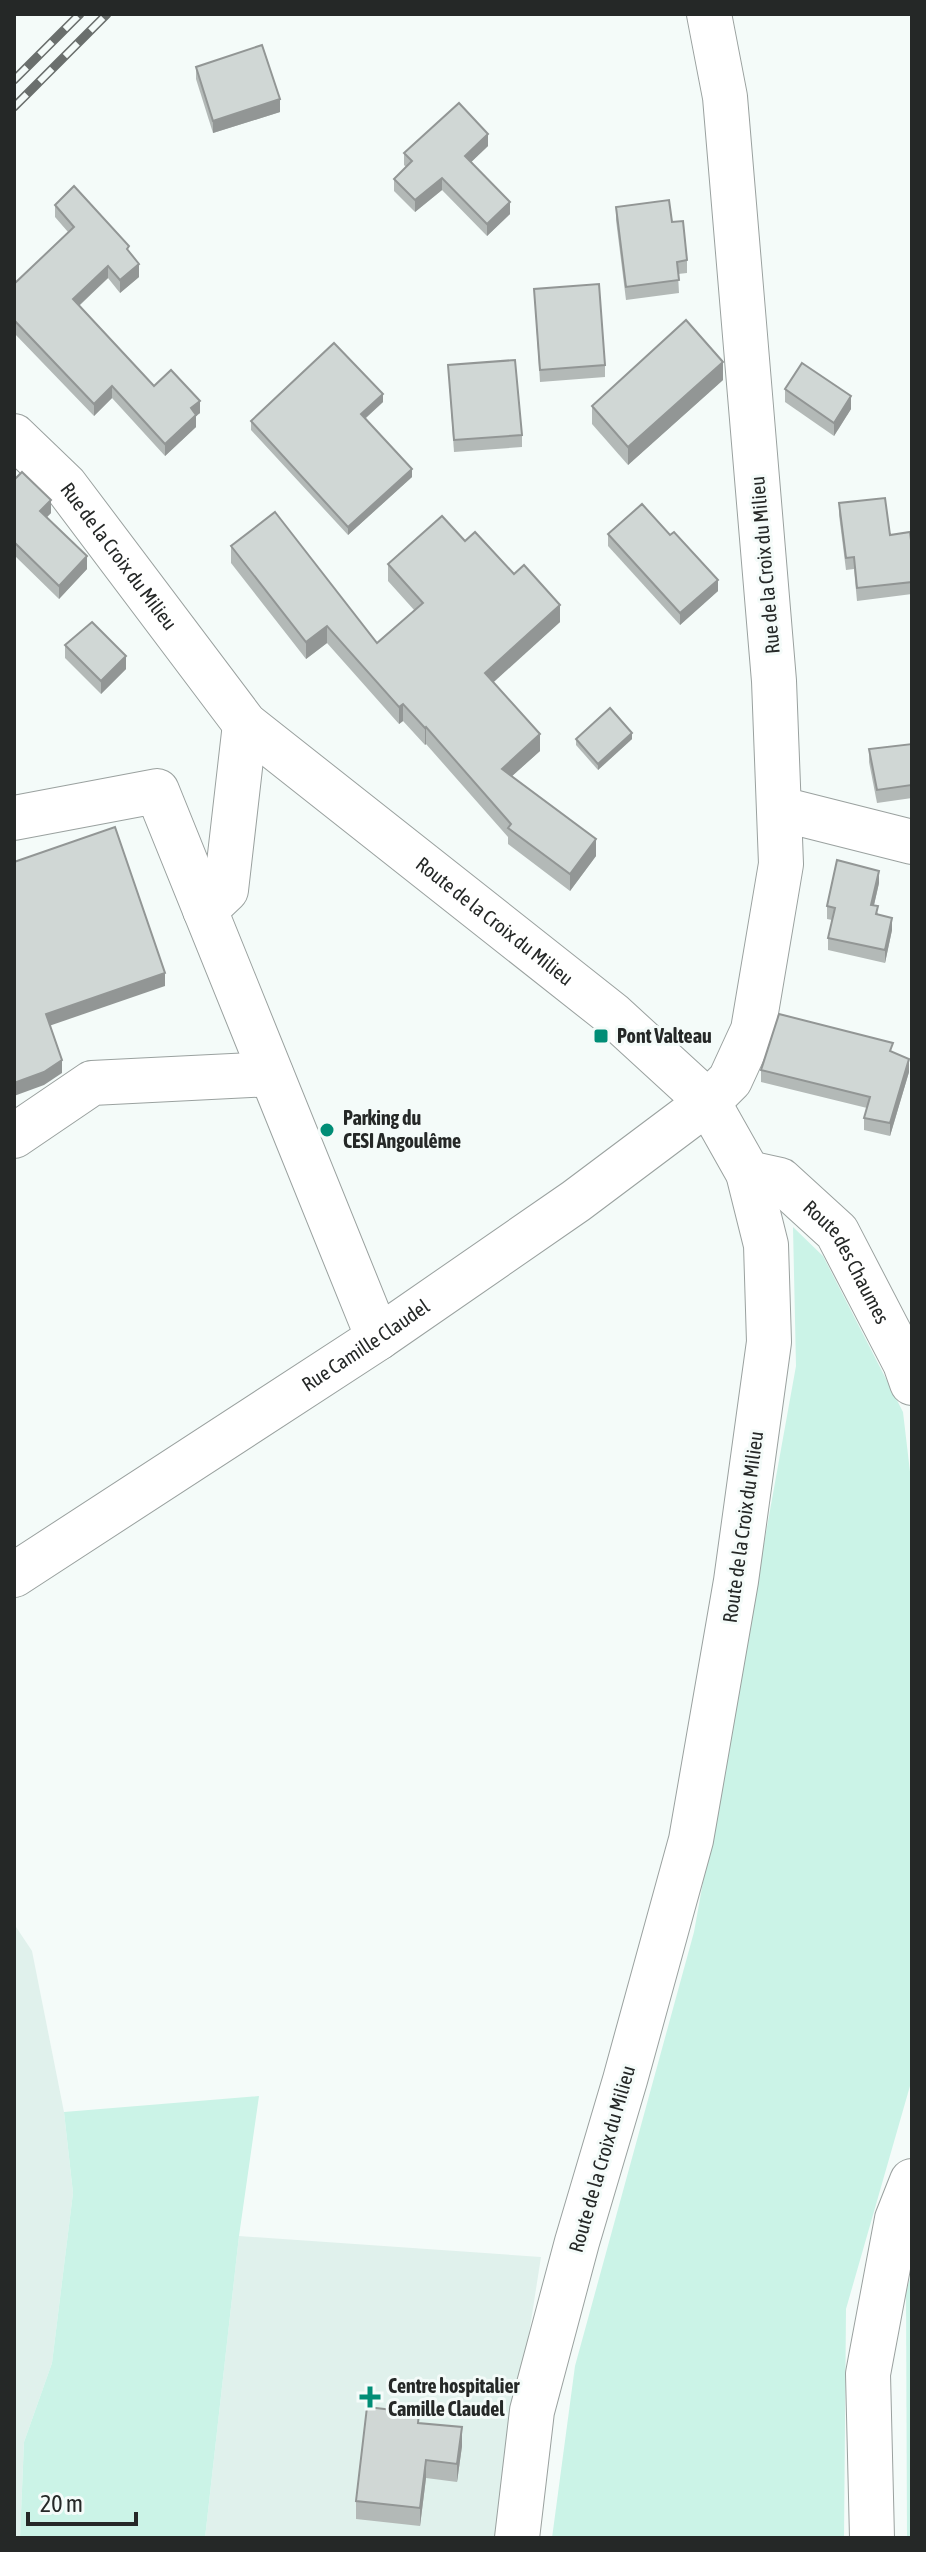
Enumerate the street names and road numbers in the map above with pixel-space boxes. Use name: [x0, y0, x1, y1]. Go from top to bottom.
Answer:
street label: Rue de la Croix du Milieu: [745, 475, 784, 655]
street label: Rue de la Croix du Milieu: [56, 478, 182, 634]
street label: Route de la Croix du Milieu: [412, 852, 578, 990]
street label: Route des Chaumes: [799, 1195, 894, 1327]
street label: Rue Camille Claudel: [297, 1294, 434, 1396]
street label: Route de la Croix du Milieu: [718, 1430, 767, 1624]
street label: Route de la Croix du Milieu: [564, 2063, 639, 2255]

